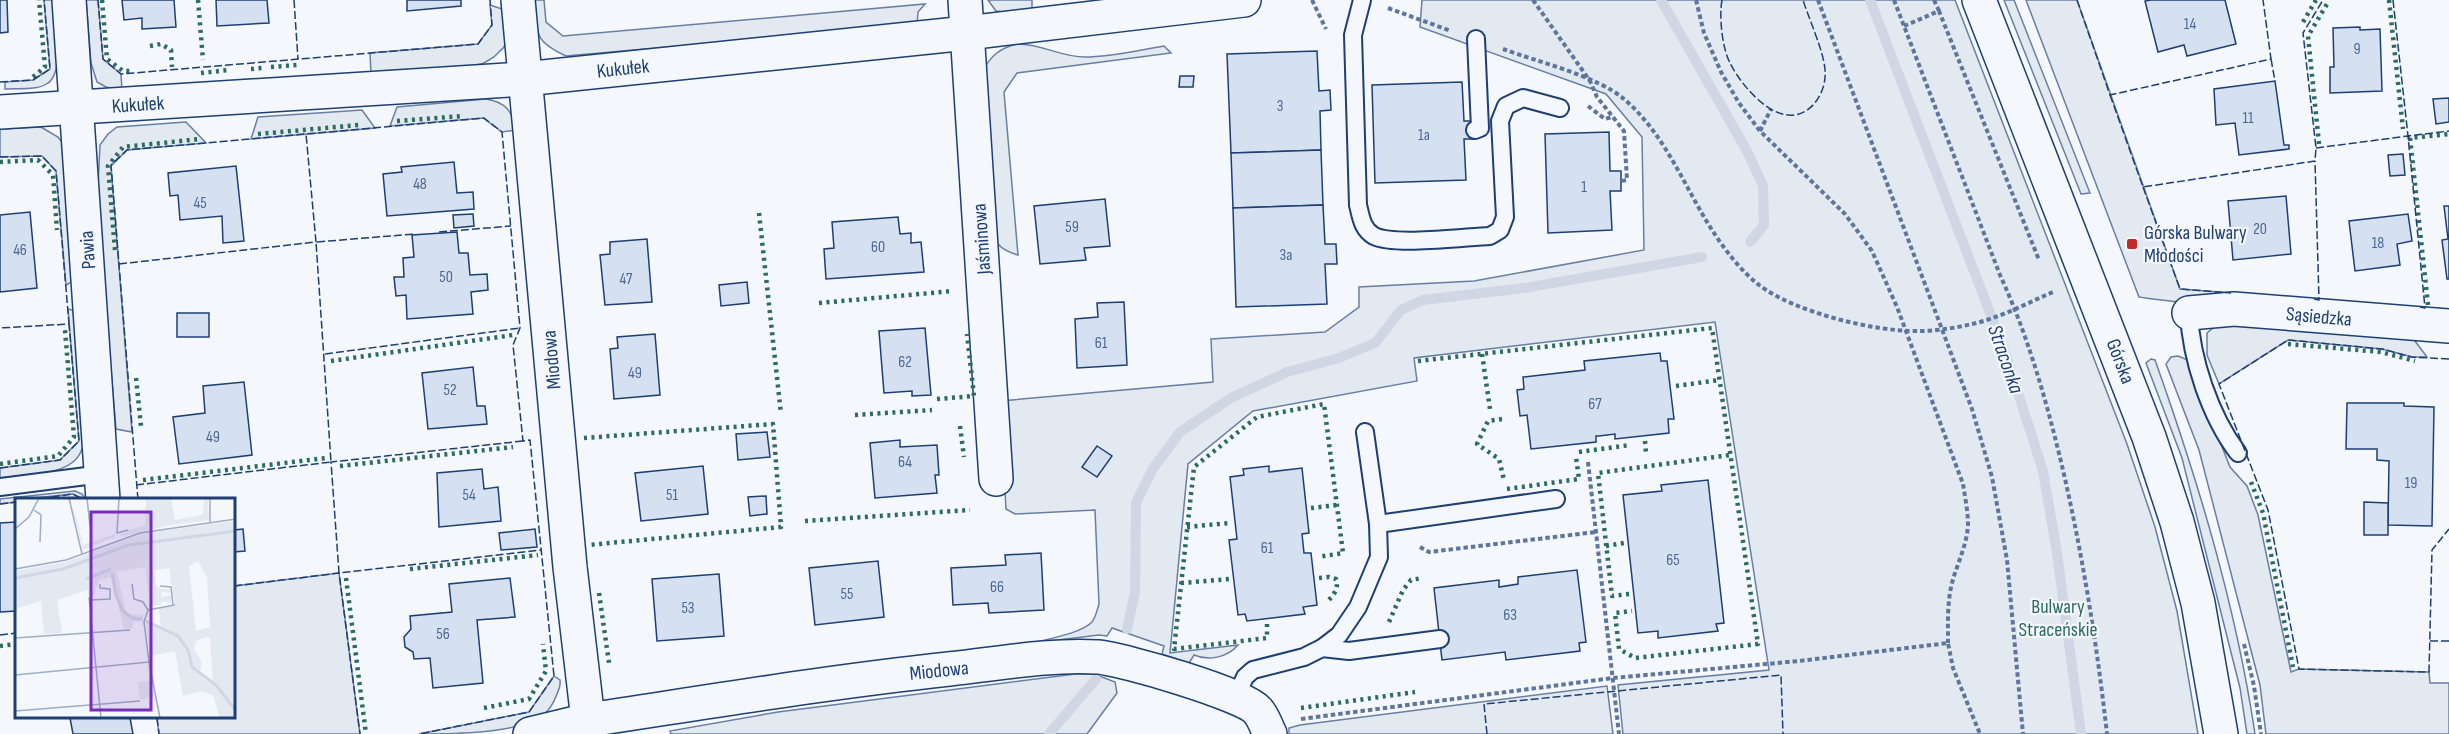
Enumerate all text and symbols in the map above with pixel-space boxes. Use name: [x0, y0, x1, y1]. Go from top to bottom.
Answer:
house number: 14: [2184, 15, 2196, 34]
house number: 9: [2353, 40, 2361, 59]
street label: Kukułek: [596, 54, 651, 84]
street label: Kukułek: [111, 91, 165, 119]
house number: 3: [1277, 97, 1283, 116]
house number: 11: [2242, 109, 2254, 128]
house number: 1a: [1418, 126, 1430, 145]
house number: 48: [413, 175, 427, 194]
house number: 1: [1581, 178, 1587, 197]
house number: 45: [193, 194, 207, 213]
street label: Jaśminowa: [968, 203, 997, 276]
house number: 59: [1065, 218, 1079, 237]
house number: 20: [2253, 220, 2267, 239]
place label: Górska Bulwary Młodości: [2144, 221, 2247, 268]
street label: Pawia: [75, 230, 101, 270]
house number: 18: [2372, 234, 2384, 253]
marker: Górska Bulwary Młodości: [2125, 237, 2139, 251]
house number: 60: [871, 238, 885, 257]
house number: 46: [13, 241, 27, 260]
house number: 3a: [1280, 246, 1292, 265]
house number: 50: [439, 268, 453, 287]
house number: 47: [620, 270, 633, 289]
street label: Sąsiedzka: [2285, 302, 2353, 332]
water label: Straconka: [1982, 322, 2029, 397]
street label: Miodowa: [537, 329, 567, 390]
house number: 61: [1095, 334, 1108, 353]
street label: Górska: [2101, 335, 2140, 387]
house number: 62: [898, 353, 912, 372]
house number: 49: [628, 364, 642, 383]
house number: 52: [443, 381, 457, 400]
house number: 67: [1588, 395, 1602, 414]
house number: 49: [206, 428, 220, 447]
house number: 64: [898, 453, 912, 472]
house number: 19: [2405, 474, 2417, 493]
house number: 54: [462, 486, 476, 505]
house number: 51: [666, 486, 678, 505]
inset map: [15, 498, 236, 719]
house number: 61: [1261, 539, 1274, 558]
house number: 65: [1666, 551, 1680, 570]
house number: 66: [990, 578, 1004, 597]
house number: 55: [841, 585, 853, 604]
park label: Bulwary Straceńskie: [2019, 595, 2097, 642]
house number: 53: [681, 599, 695, 618]
house number: 63: [1503, 606, 1517, 625]
house number: 56: [436, 625, 450, 644]
street label: Miodowa: [908, 656, 970, 686]

